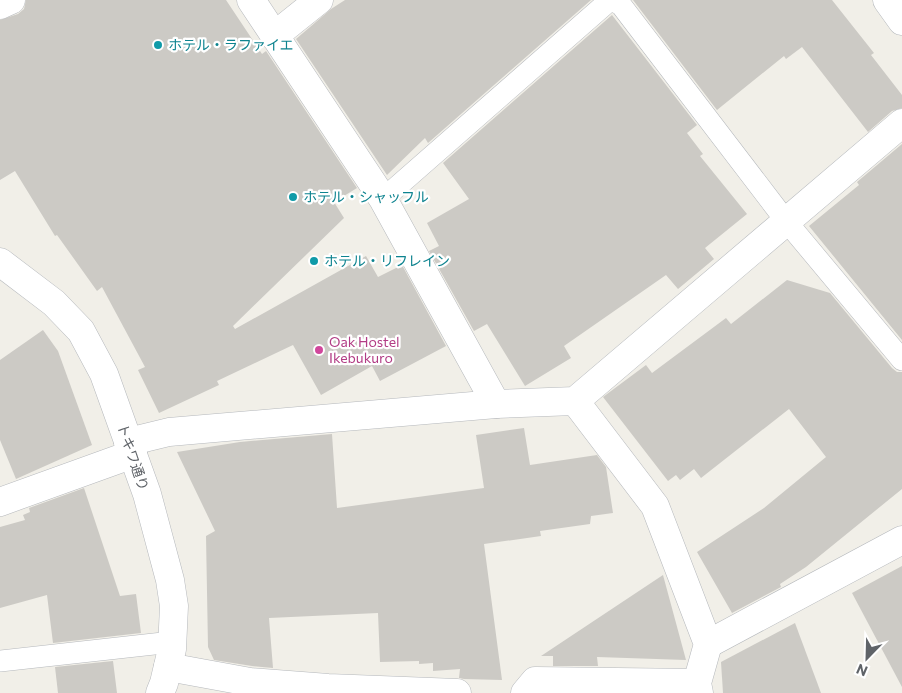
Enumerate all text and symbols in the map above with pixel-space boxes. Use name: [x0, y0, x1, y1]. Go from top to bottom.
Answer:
place label: ホテル・ラファイエ: [168, 36, 294, 53]
marker: ホテル・ラファイエ: [152, 39, 164, 51]
place label: ホテル・シャッフル: [303, 188, 429, 205]
marker: ホテル・シャッフル: [287, 191, 299, 203]
place label: ホテル・リフレイン: [324, 252, 450, 269]
marker: ホテル・リフレイン: [308, 255, 320, 267]
place label: Oak Hostel Ikebukuro: [329, 333, 400, 366]
marker: Oak Hostel Ikebukuro: [313, 344, 325, 356]
street label: トキワ通り: [114, 421, 153, 493]
north arrow: [842, 633, 892, 683]
text: N: [854, 661, 870, 680]

